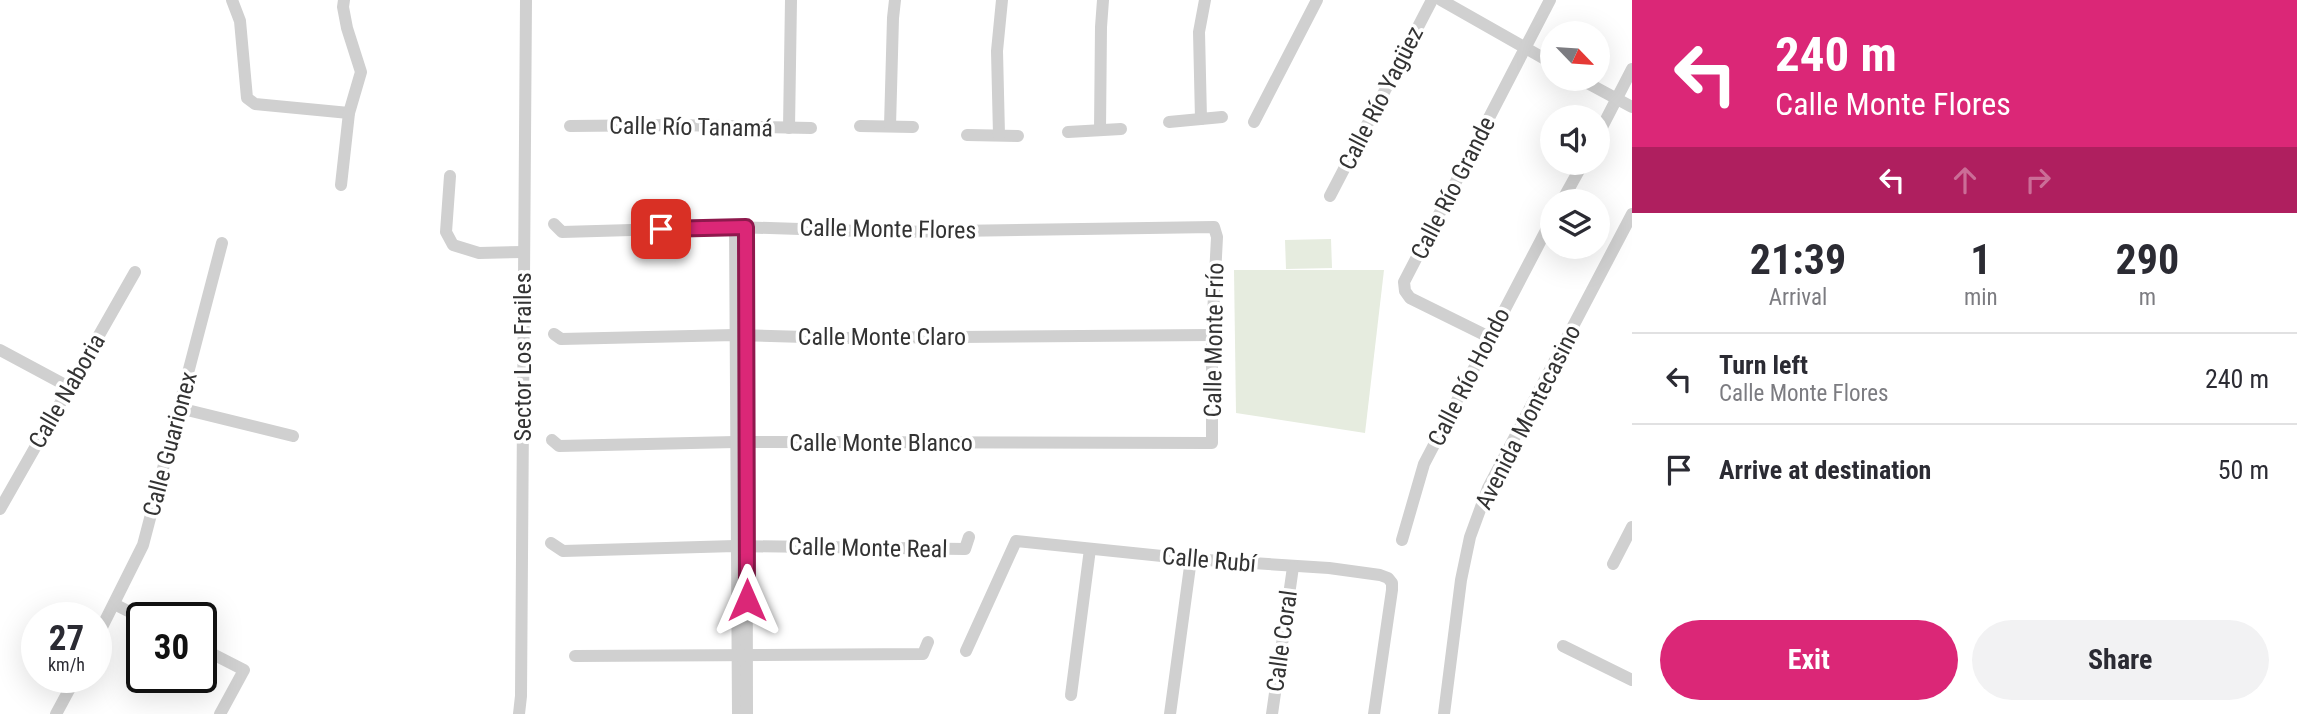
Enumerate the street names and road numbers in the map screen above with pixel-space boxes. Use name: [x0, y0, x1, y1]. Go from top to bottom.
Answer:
street label: Calle Río Yagüez: [1333, 22, 1429, 174]
street label: Calle Río Tanamá: [609, 112, 773, 142]
street label: Calle Río Grande: [1405, 112, 1501, 264]
street label: Calle Monte Flores: [799, 213, 977, 245]
street label: Calle Monte Frío: [1199, 262, 1229, 418]
street label: Sector Los Frailes: [509, 272, 537, 442]
street label: Calle Río Hondo: [1422, 303, 1516, 451]
street label: Avenida Montecasino: [1469, 320, 1587, 514]
street label: Calle Monte Claro: [798, 323, 966, 351]
street label: Calle Naboria: [23, 329, 111, 453]
street label: Calle Guarionex: [137, 369, 203, 519]
street label: Calle Monte Blanco: [789, 429, 973, 457]
street label: Calle Monte Real: [788, 533, 948, 563]
street label: Calle Rubí: [1161, 542, 1259, 578]
street label: Calle Coral: [1261, 588, 1303, 694]

